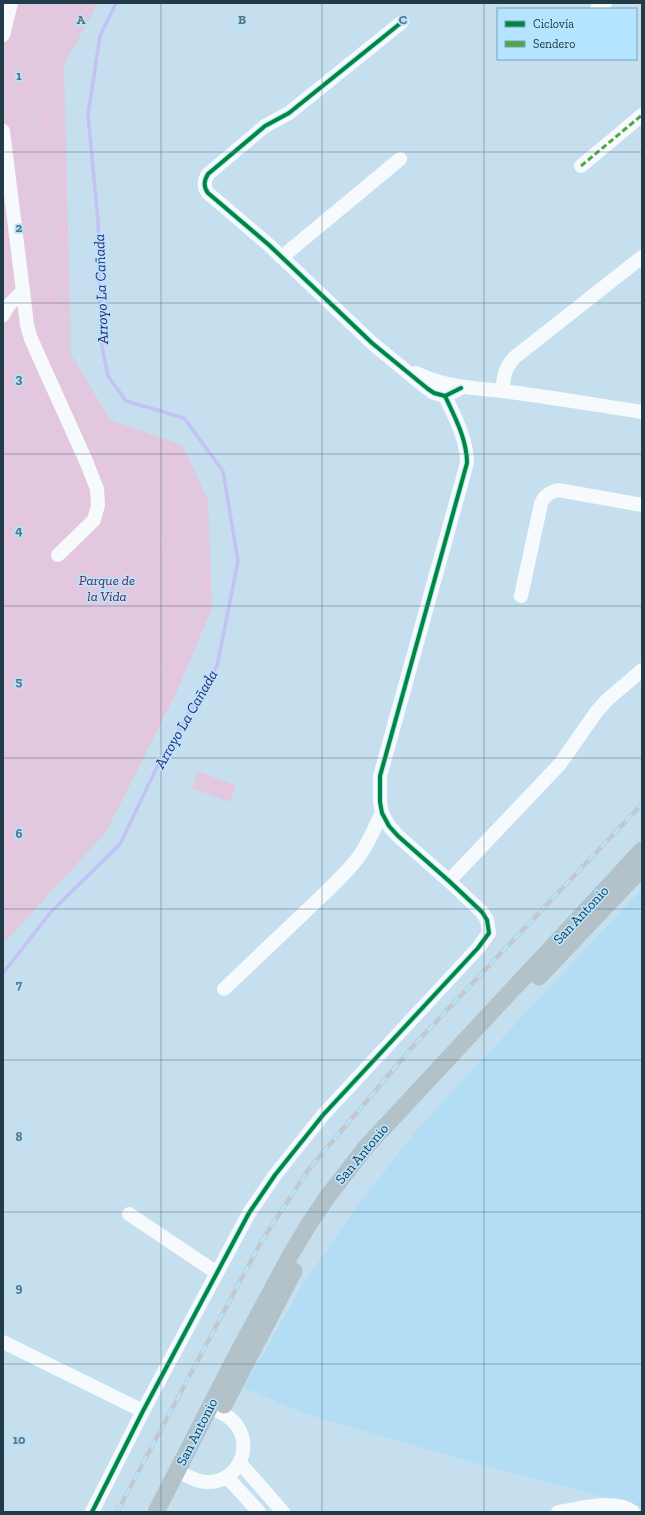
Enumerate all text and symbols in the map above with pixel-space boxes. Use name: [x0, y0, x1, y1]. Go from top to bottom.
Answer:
legend: [497, 8, 637, 60]
text: A: [77, 12, 86, 27]
text: B: [238, 12, 246, 27]
text: C: [399, 12, 407, 27]
text: Ciclovía: [533, 17, 574, 31]
text: Sendero: [533, 37, 575, 51]
text: 1: [16, 68, 22, 83]
text: 2: [16, 220, 23, 235]
water label: Arroyo La Cañada: [90, 233, 112, 346]
text: 3: [16, 371, 23, 386]
text: 4: [15, 523, 23, 538]
park label: Parque de la Vida: [79, 572, 135, 605]
water label: Arroyo La Cañada: [150, 667, 221, 772]
text: 5: [16, 674, 23, 689]
text: 6: [16, 826, 23, 841]
street label: San Antonio: [550, 882, 612, 948]
text: 7: [16, 977, 23, 992]
street label: San Antonio: [332, 1120, 392, 1188]
text: 8: [15, 1129, 23, 1144]
text: 9: [16, 1280, 23, 1295]
street label: San Antonio: [173, 1395, 221, 1469]
text: 10: [13, 1432, 26, 1447]

